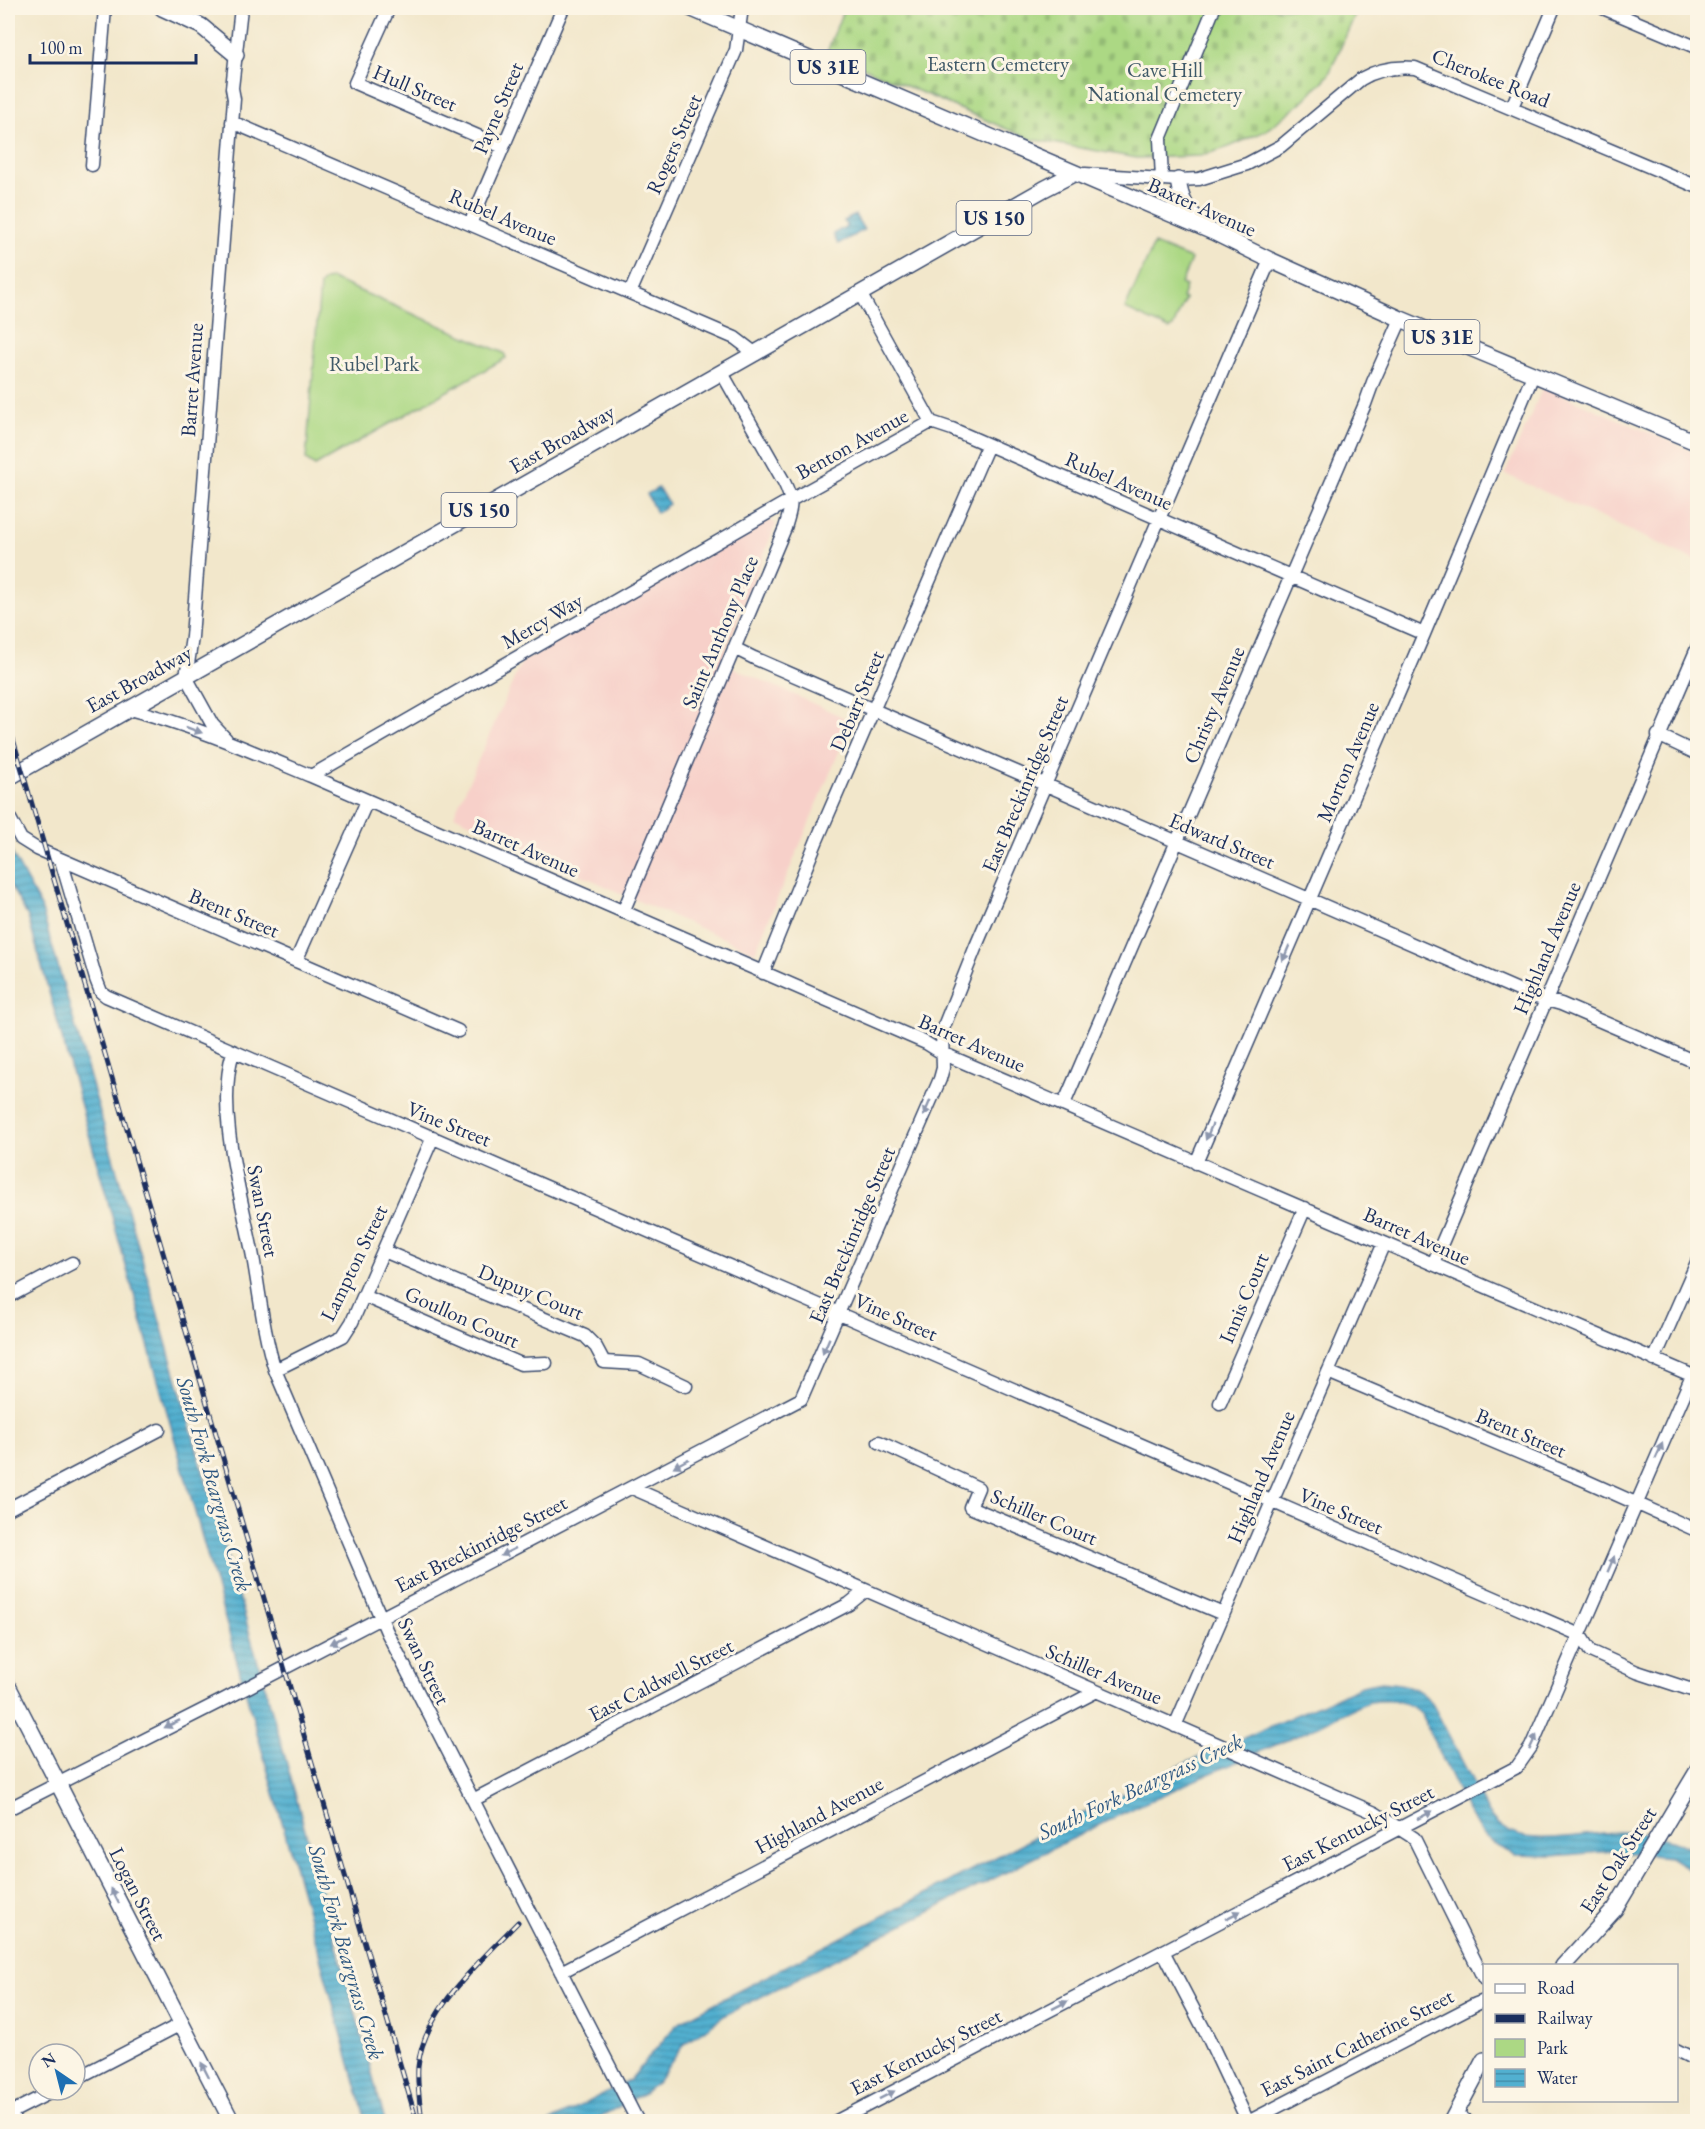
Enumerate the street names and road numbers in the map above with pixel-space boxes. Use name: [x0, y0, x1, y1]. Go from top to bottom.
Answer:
street label: Cherokee Road: [1428, 42, 1555, 114]
road number: US 31E: [790, 50, 866, 84]
street label: Payne Street: [466, 57, 529, 158]
street label: Hull Street: [369, 58, 462, 117]
street label: Rogers Street: [639, 89, 708, 198]
street label: Baxter Avenue: [1144, 171, 1261, 242]
street label: Rubel Avenue: [445, 182, 561, 251]
road number: US 150: [956, 201, 1032, 235]
road number: US 31E: [1404, 320, 1480, 354]
street label: Barret Avenue: [174, 322, 209, 438]
street label: East Broadway: [504, 397, 620, 480]
street label: Benton Avenue: [791, 402, 913, 485]
street label: Rubel Avenue: [1061, 445, 1177, 516]
road number: US 150: [442, 493, 516, 527]
street label: Saint Anthony Place: [675, 551, 764, 712]
street label: Mercy Way: [496, 586, 588, 655]
street label: East Broadway: [81, 638, 197, 719]
street label: Christy Avenue: [1177, 642, 1250, 768]
street label: Debarr Street: [823, 646, 890, 755]
street label: East Breckinridge Street: [975, 691, 1074, 876]
street label: Morton Avenue: [1310, 697, 1385, 826]
street label: Edward Street: [1165, 806, 1280, 875]
street label: Barret Avenue: [469, 812, 584, 883]
street label: Highland Avenue: [1506, 877, 1587, 1018]
street label: Brent Street: [185, 881, 284, 944]
street label: Barret Avenue: [915, 1007, 1030, 1078]
street label: Vine Street: [403, 1094, 496, 1153]
street label: East Breckinridge Street: [802, 1142, 901, 1327]
street label: Swan Street: [241, 1162, 286, 1260]
street label: Lampton Street: [314, 1200, 394, 1325]
street label: Barret Avenue: [1360, 1200, 1475, 1271]
street label: Innis Court: [1212, 1248, 1275, 1347]
street label: Dupuy Court: [474, 1257, 589, 1326]
street label: Goullon Court: [401, 1279, 524, 1354]
street label: Vine Street: [850, 1286, 942, 1347]
street label: Brent Street: [1472, 1401, 1571, 1464]
street label: Highland Avenue: [1220, 1406, 1301, 1547]
street label: Vine Street: [1295, 1481, 1388, 1540]
street label: Schiller Court: [987, 1482, 1102, 1551]
street label: East Breckinridge Street: [390, 1488, 572, 1599]
street label: Swan Street: [392, 1613, 457, 1709]
street label: East Caldwell Street: [584, 1631, 738, 1728]
street label: Schiller Avenue: [1042, 1637, 1167, 1710]
street label: Highland Avenue: [750, 1769, 888, 1860]
street label: East Kentucky Street: [1277, 1778, 1438, 1877]
street label: East Oak Street: [1573, 1801, 1662, 1918]
street label: Logan Street: [103, 1842, 174, 1946]
street label: East Saint Catherine Street: [1256, 1982, 1458, 2103]
street label: East Kentucky Street: [845, 2002, 1006, 2101]

